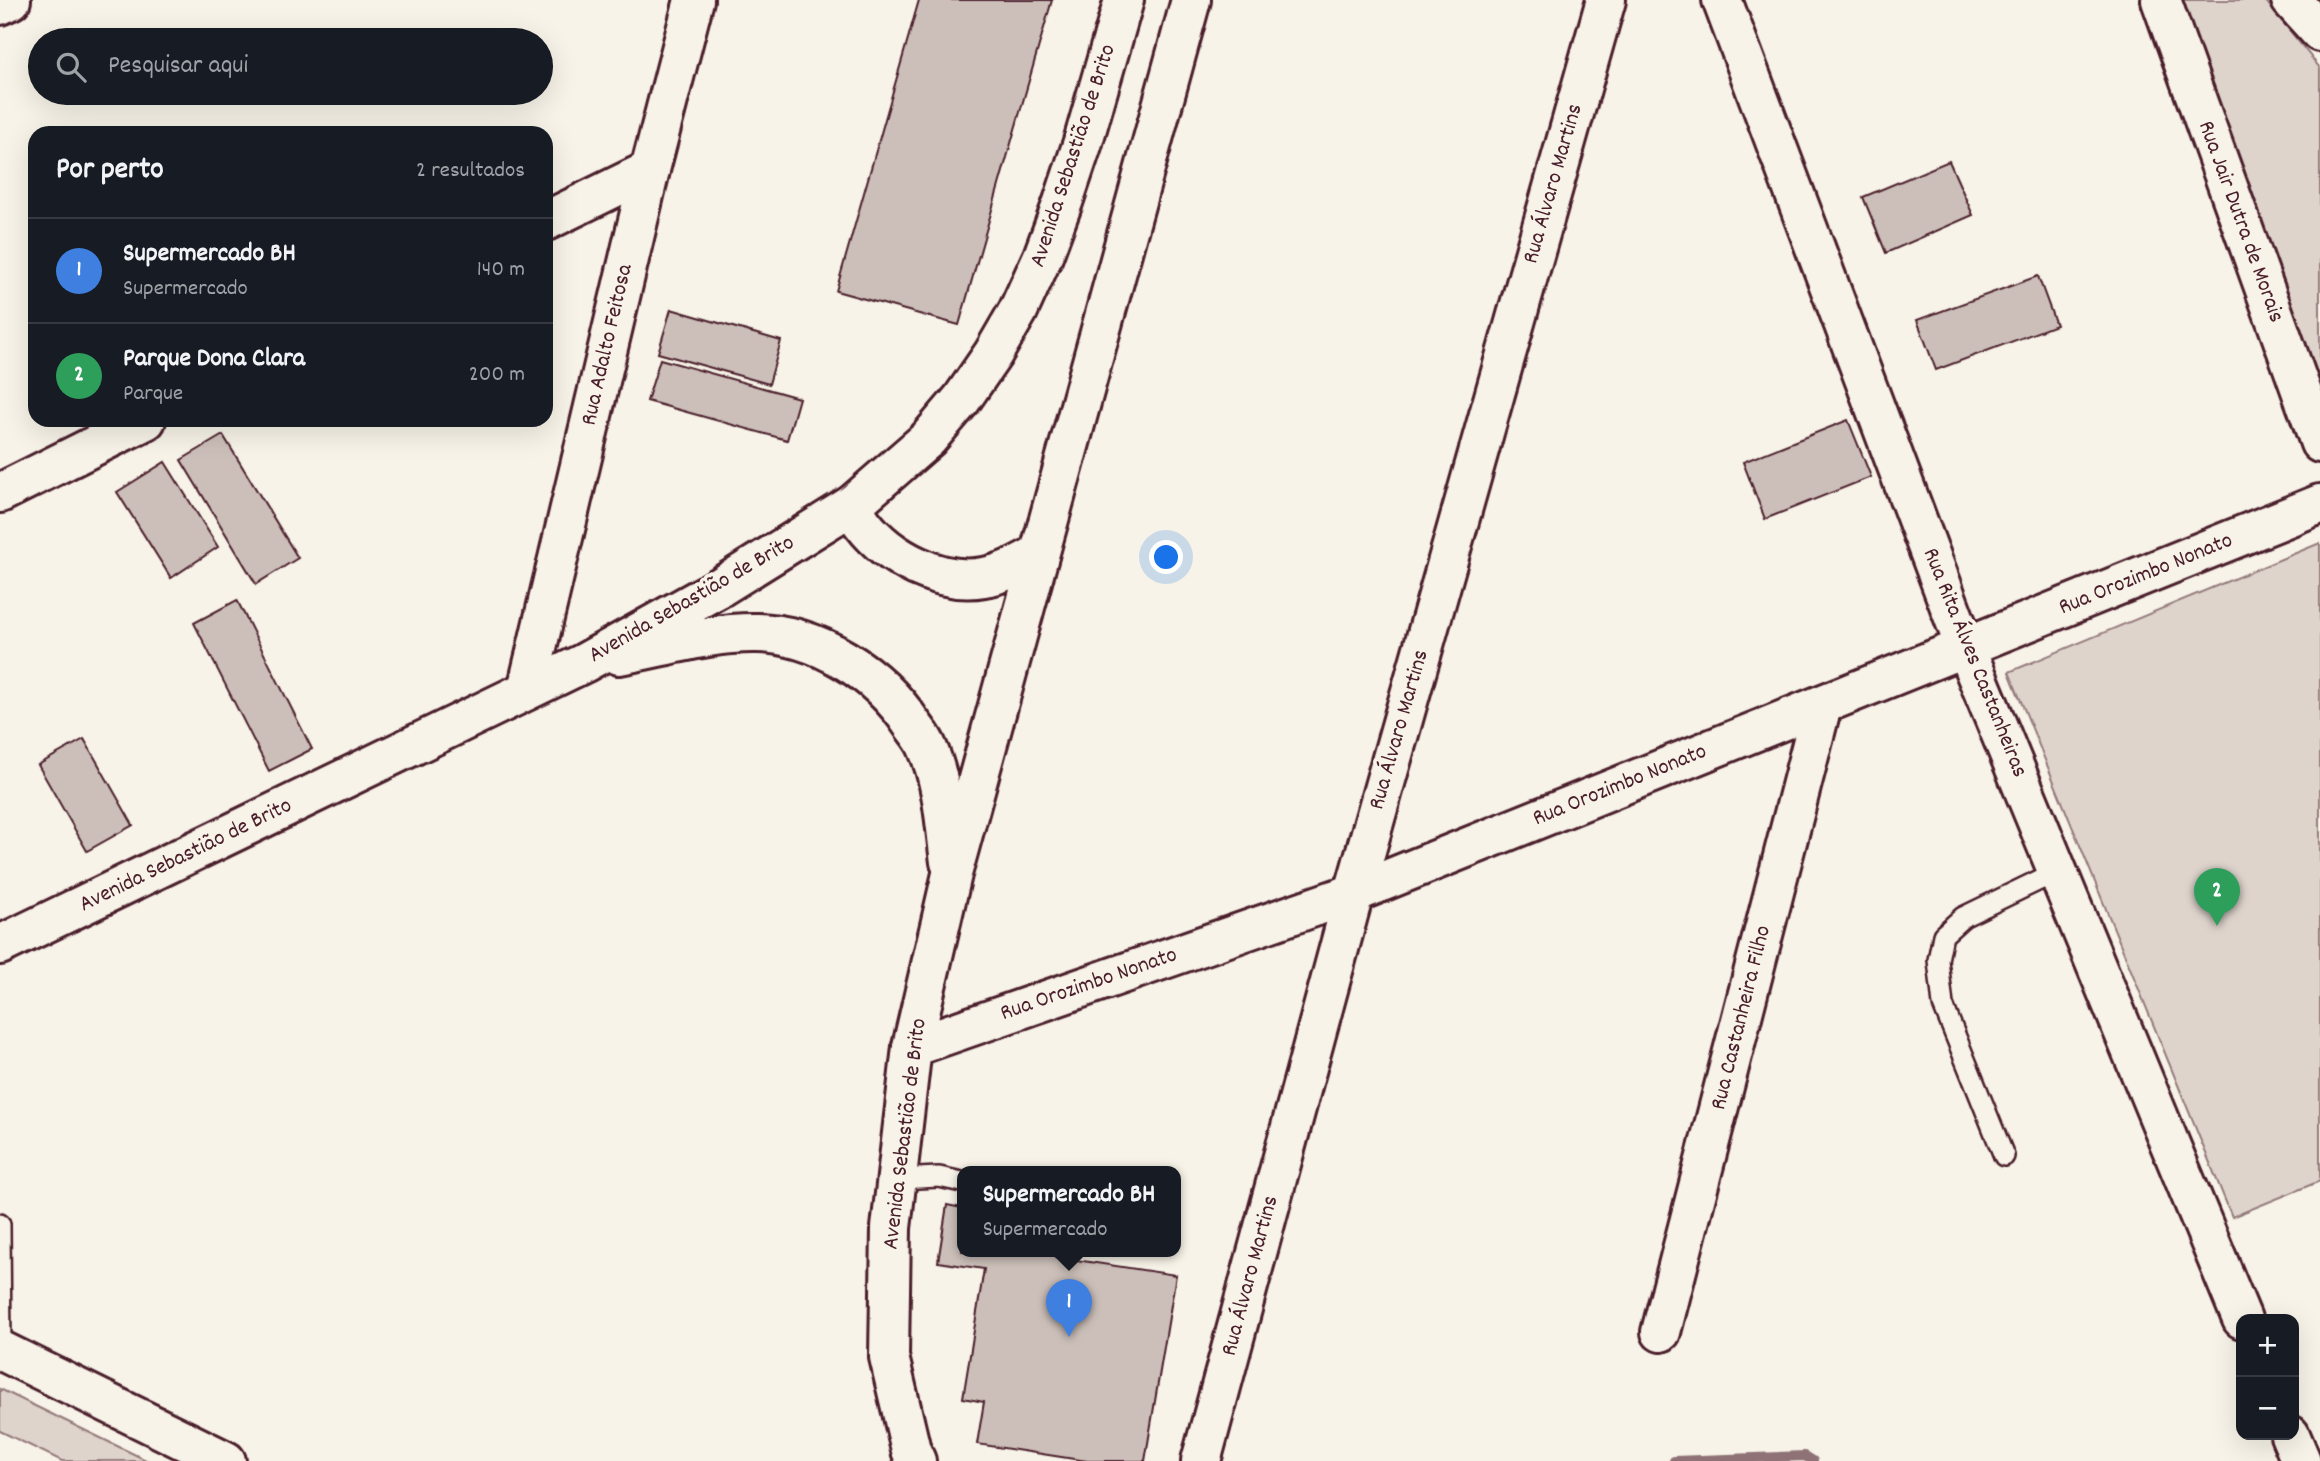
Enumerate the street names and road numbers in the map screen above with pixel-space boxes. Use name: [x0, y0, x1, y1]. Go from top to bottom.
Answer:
street label: Avenida Sebastião de Brito: [1022, 40, 1126, 272]
street label: Rua Álvaro Martins: [1515, 100, 1593, 268]
street label: Rua Jair Dutra de Morais: [2188, 117, 2292, 327]
street label: Rua Adalto Feitosa: [573, 260, 643, 429]
street label: Rua Orozimbo Nonato: [2054, 525, 2238, 625]
street label: Avenida Sebastião de Brito: [583, 527, 801, 673]
street label: Rua Rita Álves Castanheiras: [1913, 543, 2035, 783]
street label: Rua Álvaro Martins: [1361, 646, 1439, 814]
street label: Rua Orozimbo Nonato: [1528, 736, 1712, 836]
street label: Avenida Sebastião de Brito: [74, 790, 298, 922]
street label: Rua Castanheira Filho: [1703, 922, 1781, 1114]
street label: Rua Orozimbo Nonato: [996, 939, 1182, 1031]
street label: Avenida Sebastião de Brito: [875, 1016, 937, 1252]
street label: Rua Álvaro Martins: [1214, 1192, 1288, 1360]

